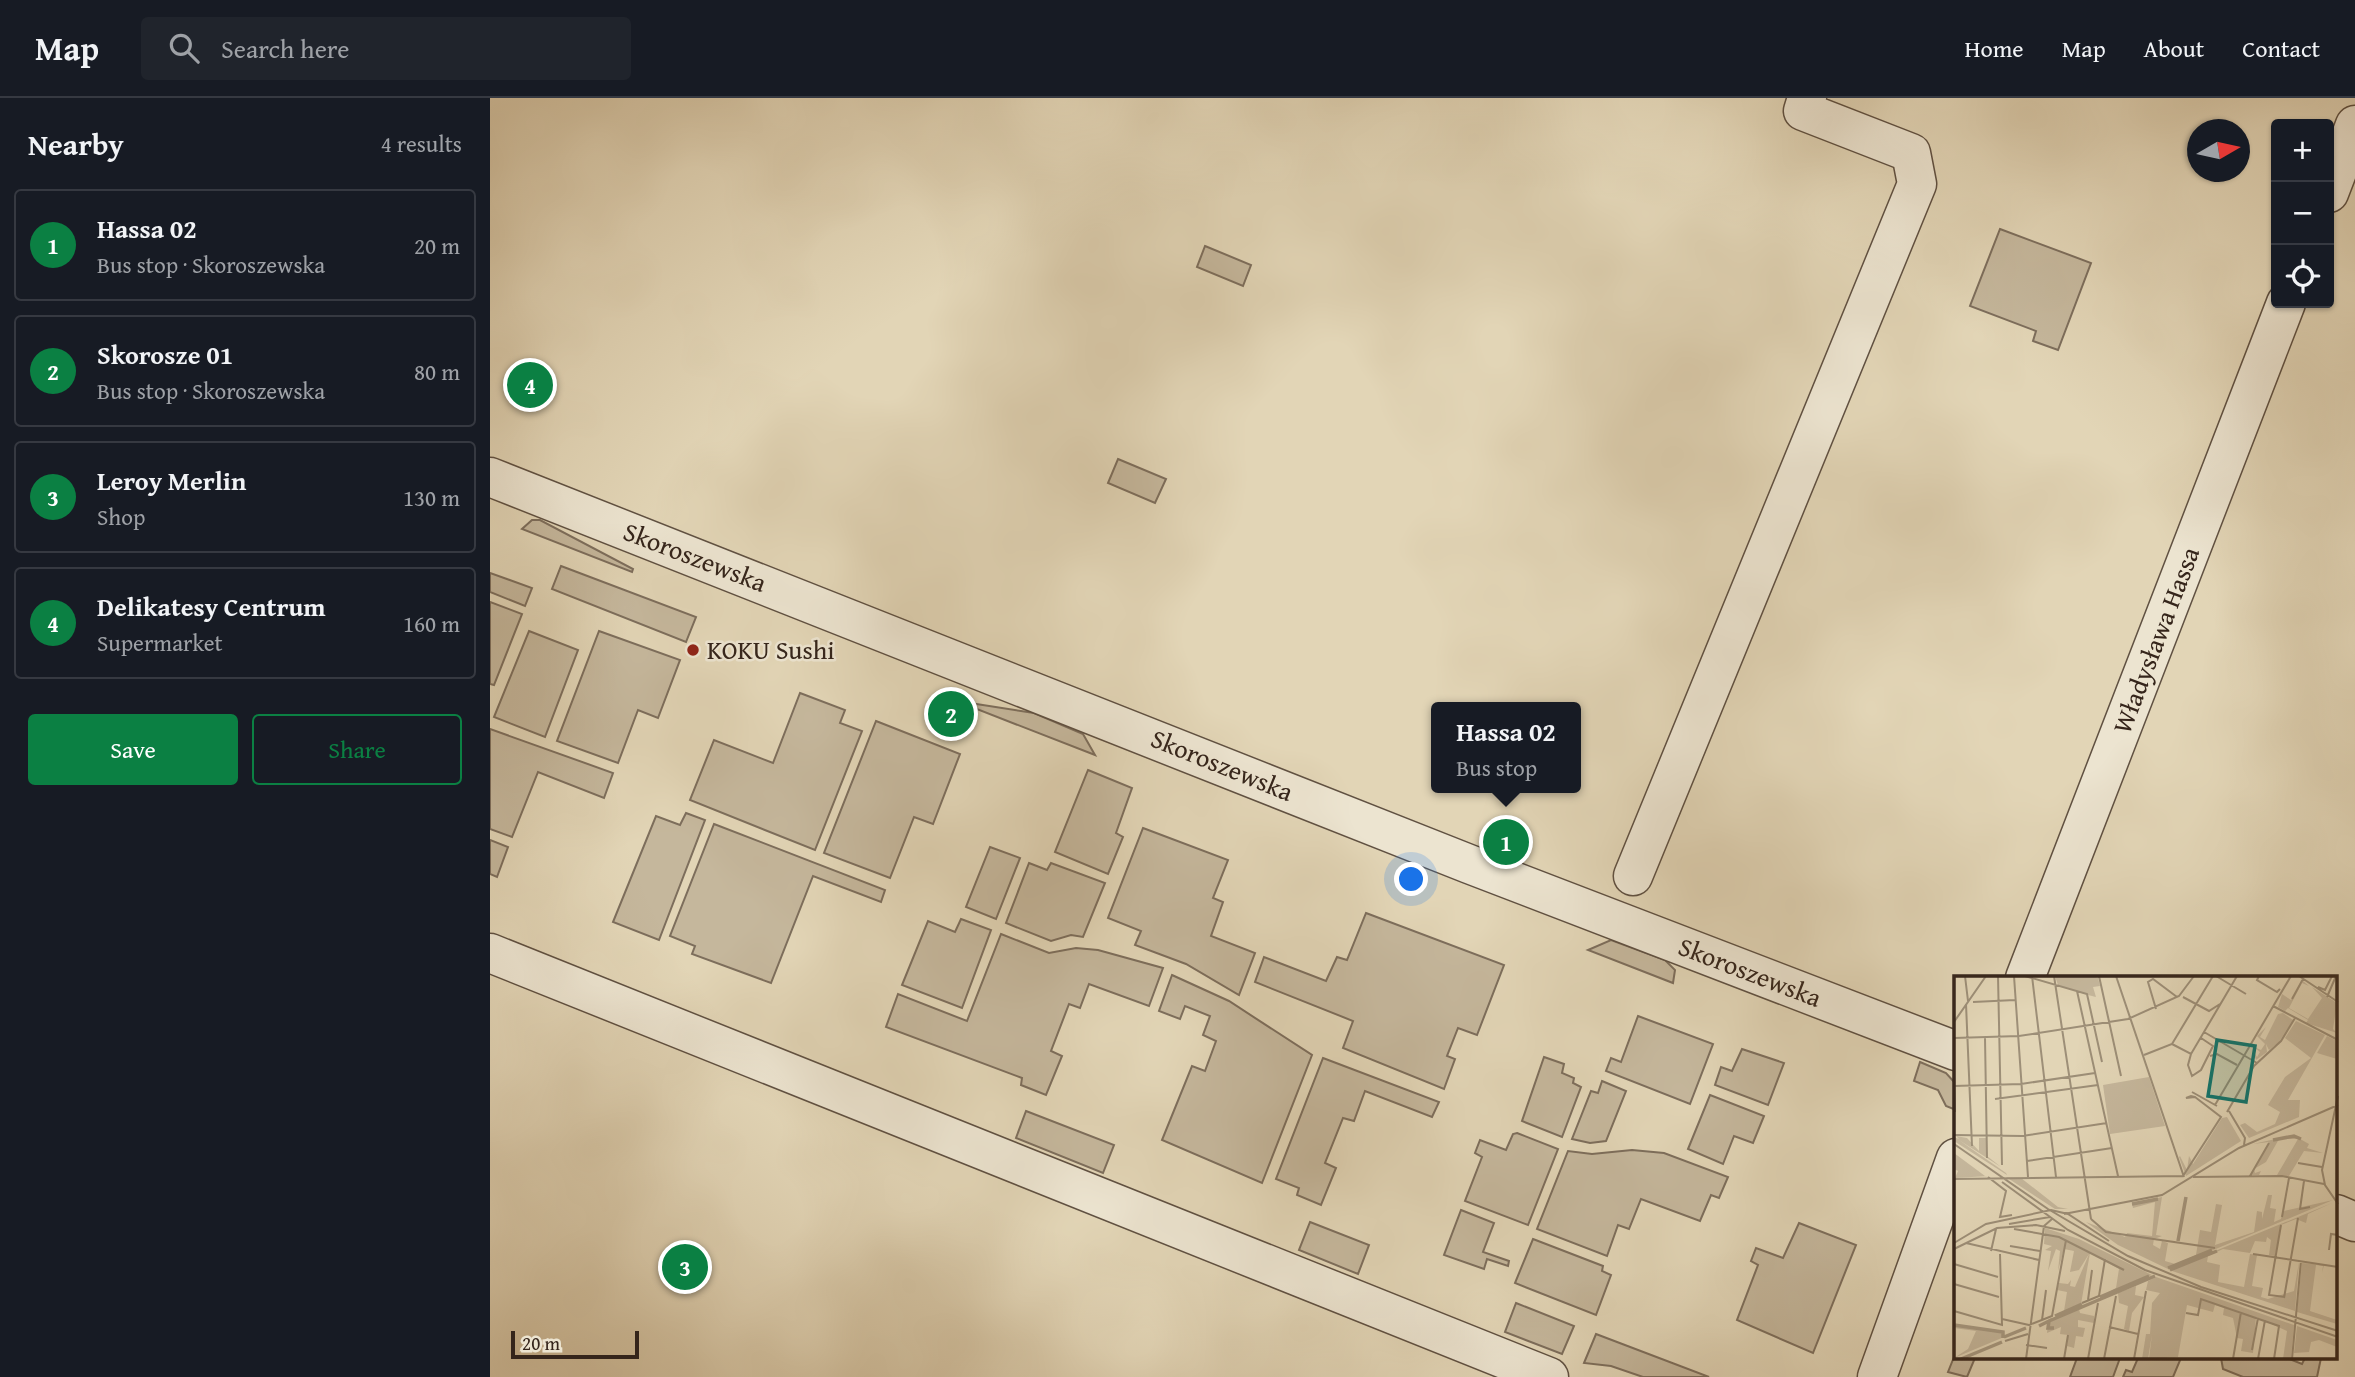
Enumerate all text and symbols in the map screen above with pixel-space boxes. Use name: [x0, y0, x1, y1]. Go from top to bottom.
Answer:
search box: [141, 17, 631, 80]
text: Map: [35, 24, 99, 72]
icon: search: [165, 29, 203, 67]
text: Search here: [221, 29, 349, 68]
text: Home: [1965, 31, 2024, 66]
text: Map: [2062, 31, 2106, 66]
text: About: [2144, 31, 2204, 66]
text: Contact: [2242, 31, 2320, 66]
north arrow: [2187, 119, 2250, 182]
map controls: [2271, 119, 2334, 308]
button: +: [2271, 119, 2334, 182]
text: Nearby: [28, 122, 124, 166]
text: 4 results: [381, 127, 462, 160]
button: −: [2271, 182, 2334, 245]
text: Hassa 02: [97, 209, 197, 248]
text: 1: [47, 229, 59, 262]
text: 20 m: [414, 229, 460, 262]
button: locate: [2271, 245, 2334, 308]
text: Bus stop · Skoroszewska: [97, 248, 325, 281]
text: Skorosze 01: [97, 335, 233, 374]
text: 2: [47, 355, 59, 388]
text: 80 m: [414, 355, 460, 388]
pin: 4: [507, 359, 553, 411]
text: Bus stop · Skoroszewska: [97, 374, 325, 407]
text: Leroy Merlin: [97, 461, 246, 500]
text: 3: [47, 481, 59, 514]
text: 130 m: [403, 481, 460, 514]
text: Shop: [97, 500, 145, 533]
street label: Skoroszewska: [618, 511, 773, 602]
street label: Władysława Hassa: [2102, 540, 2209, 739]
text: Delikatesy Centrum: [97, 587, 326, 626]
text: 4: [47, 607, 59, 640]
text: 160 m: [403, 607, 460, 640]
text: Supermarket: [97, 626, 223, 659]
place label: KOKU Sushi: [707, 630, 835, 669]
marker: KOKU Sushi: [685, 642, 701, 658]
pin: 2: [928, 688, 974, 740]
popup: [1431, 702, 1581, 793]
text: Hassa 02: [1456, 712, 1556, 751]
button: Save: [28, 714, 238, 785]
button: Share: [252, 714, 462, 785]
street label: Skoroszewska: [1145, 718, 1300, 811]
text: Bus stop: [1456, 751, 1537, 784]
pin: 1: [1483, 816, 1529, 868]
your location: [1394, 862, 1428, 896]
street label: Skoroszewska: [1673, 926, 1828, 1017]
inset map: [1954, 976, 2338, 1360]
pin: 3: [662, 1241, 708, 1293]
scale bar: [511, 1328, 639, 1360]
text: 20 m: [522, 1329, 560, 1357]

